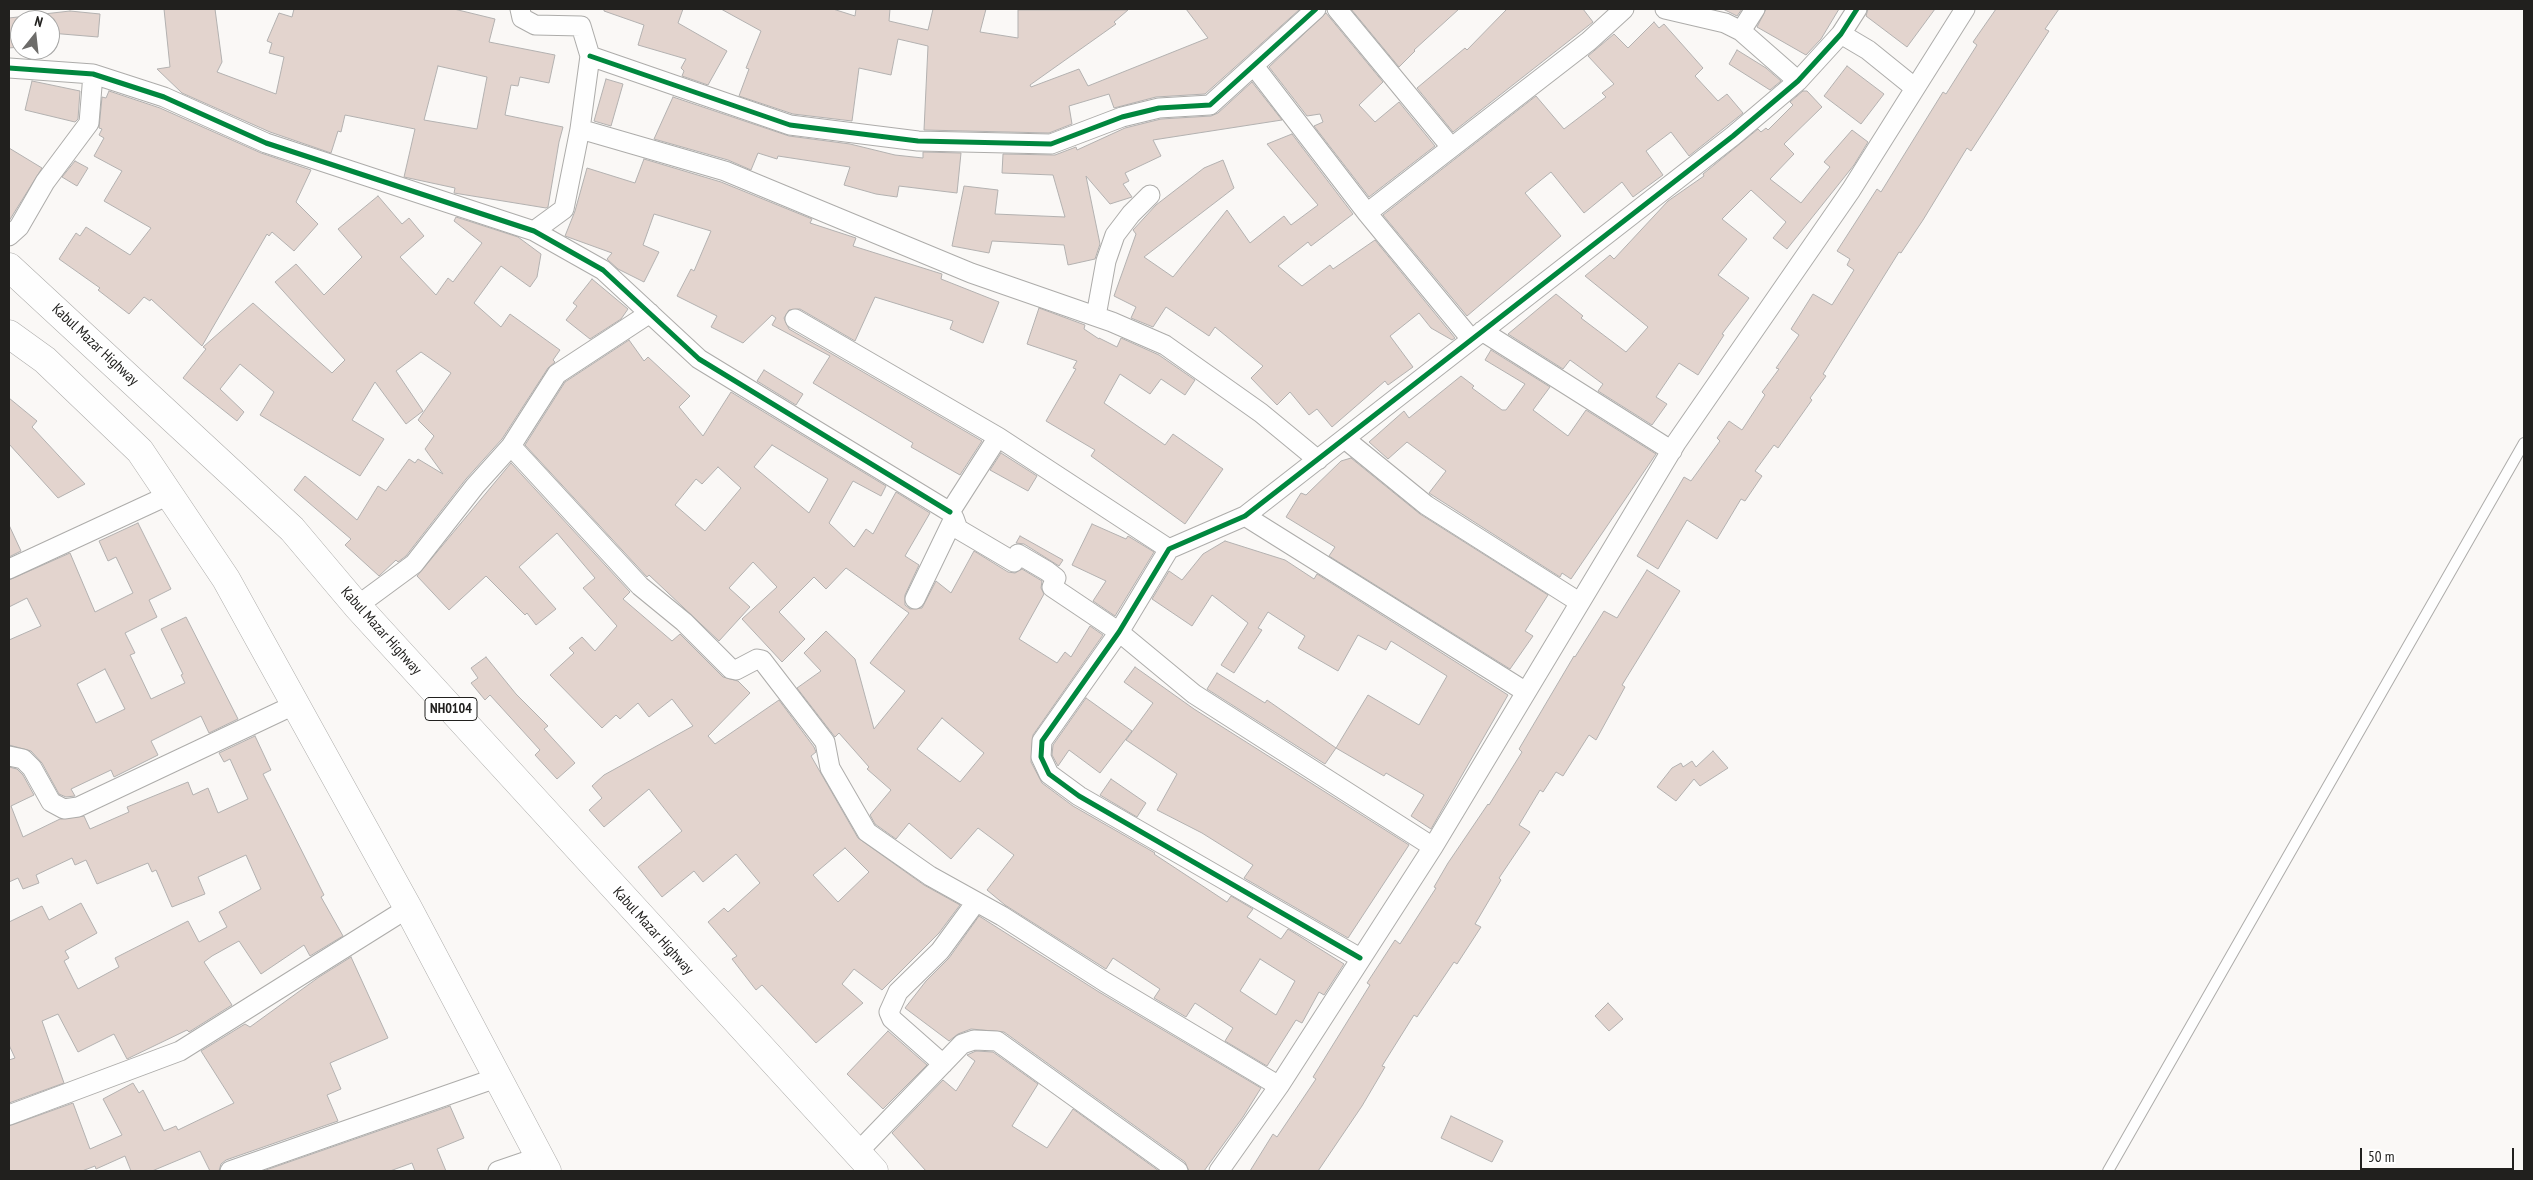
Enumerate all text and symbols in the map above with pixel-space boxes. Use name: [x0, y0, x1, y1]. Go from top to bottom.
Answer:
north arrow: [10, 10, 60, 60]
text: N: [33, 12, 45, 31]
street label: Kabul Mazar Highway: [48, 300, 142, 390]
street label: Kabul Mazar Highway: [337, 583, 425, 679]
road number: NH0104: [425, 698, 477, 721]
street label: Kabul Mazar Highway: [609, 883, 697, 979]
scale bar: [2363, 1138, 2517, 1170]
text: 50 m: [2368, 1147, 2394, 1166]

